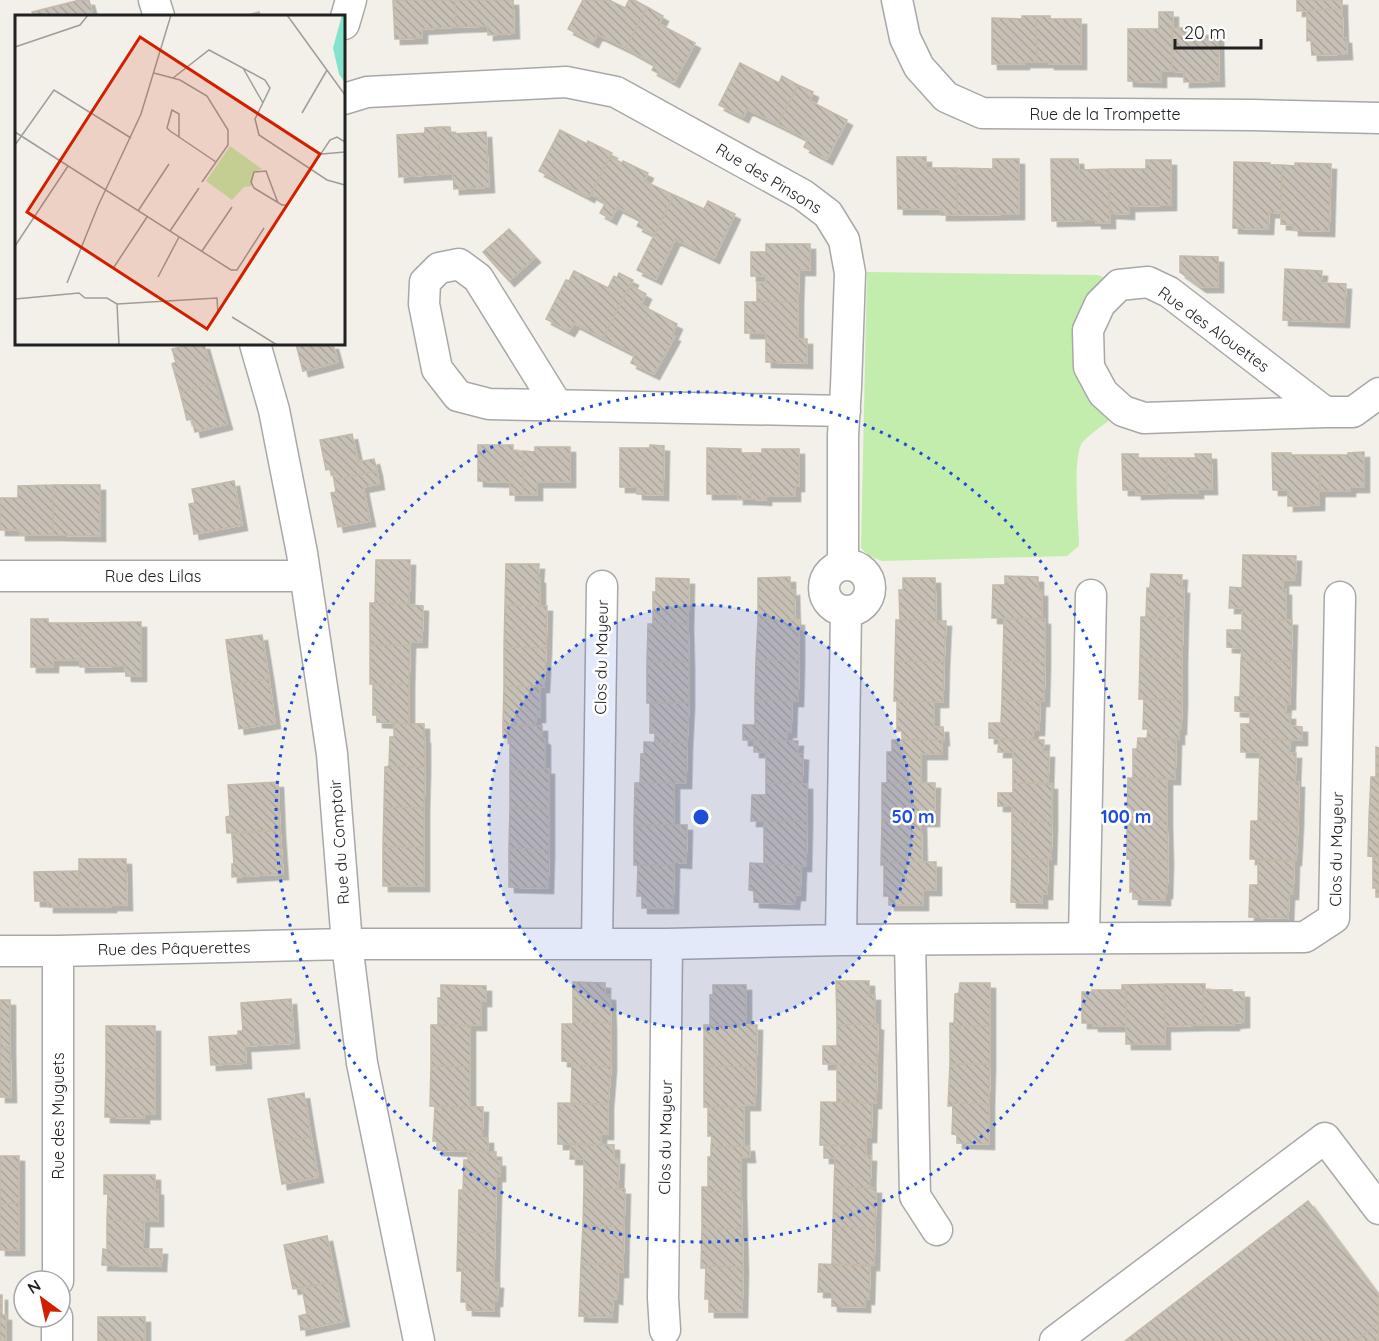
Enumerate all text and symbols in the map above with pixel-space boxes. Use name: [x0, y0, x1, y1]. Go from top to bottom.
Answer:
scale bar: [1175, 12, 1260, 50]
inset map: [15, 15, 345, 345]
text: 20 m: [1184, 21, 1226, 44]
street label: Rue de la Trompette: [1029, 104, 1181, 124]
street label: Rue des Pinsons: [712, 139, 826, 217]
street label: Rue des Alouettes: [1154, 282, 1274, 376]
street label: Rue des Lilas: [105, 566, 201, 586]
street label: Clos du Mayeur: [590, 599, 612, 715]
street label: Rue du Comptoir: [325, 779, 353, 905]
street label: Clos du Mayeur: [1325, 791, 1347, 907]
text: 50 m: [891, 805, 935, 828]
text: 100 m: [1101, 805, 1151, 828]
centre of rings: [691, 807, 711, 827]
street label: Rue des Pâquerettes: [97, 937, 251, 959]
street label: Rue des Muguets: [48, 1052, 68, 1180]
street label: Clos du Mayeur: [654, 1079, 676, 1195]
north arrow: [12, 1269, 72, 1329]
text: N: [23, 1275, 44, 1298]

